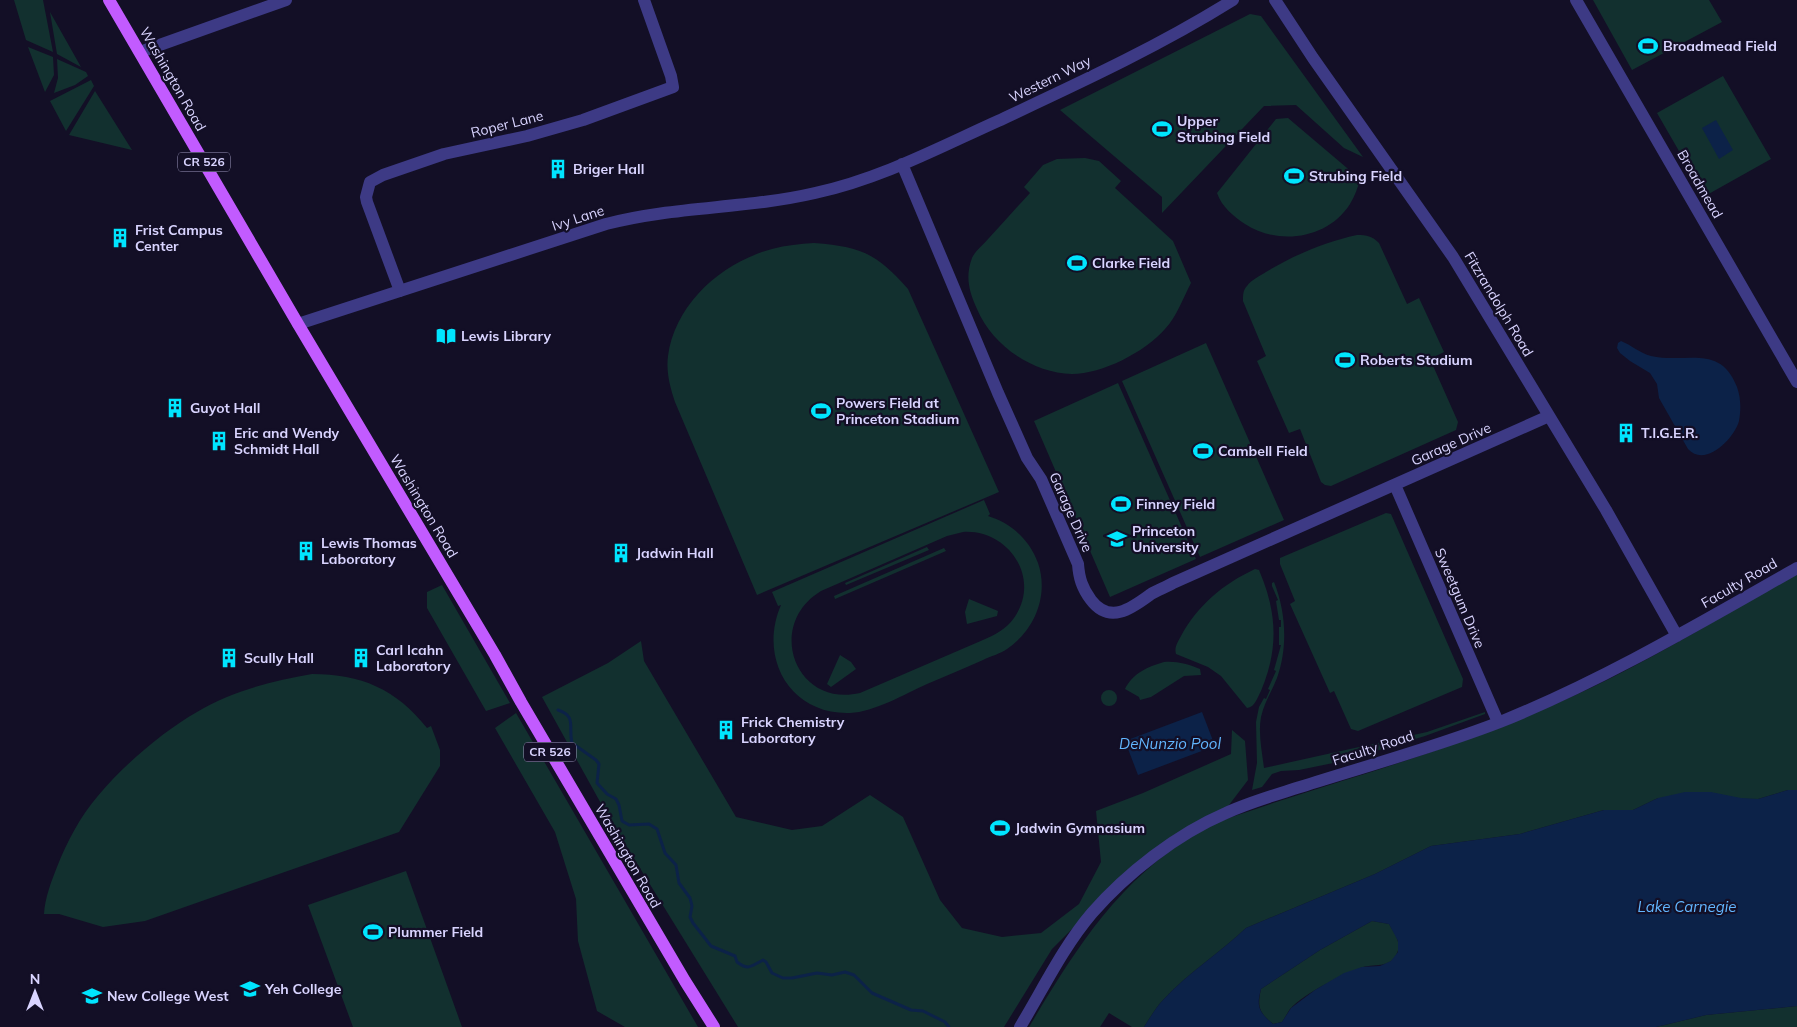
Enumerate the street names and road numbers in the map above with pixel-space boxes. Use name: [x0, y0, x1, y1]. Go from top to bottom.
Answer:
street label: Washington Road: [136, 24, 210, 134]
street label: Western Way: [1006, 51, 1095, 107]
street label: Roper Lane: [469, 106, 545, 142]
street label: Broadmead: [1673, 147, 1727, 221]
road number: CR 526: [178, 152, 230, 172]
street label: Ivy Lane: [549, 201, 607, 235]
street label: Fitzrandolph Road: [1461, 248, 1537, 360]
street label: Garage Drive: [1408, 418, 1494, 470]
street label: Washington Road: [386, 451, 462, 561]
street label: Garage Drive: [1045, 469, 1097, 555]
street label: Sweetgum Drive: [1431, 545, 1489, 651]
street label: Faculty Road: [1698, 554, 1780, 612]
street label: Faculty Road: [1330, 726, 1416, 770]
road number: CR 526: [524, 742, 576, 762]
street label: Washington Road: [591, 801, 665, 911]

